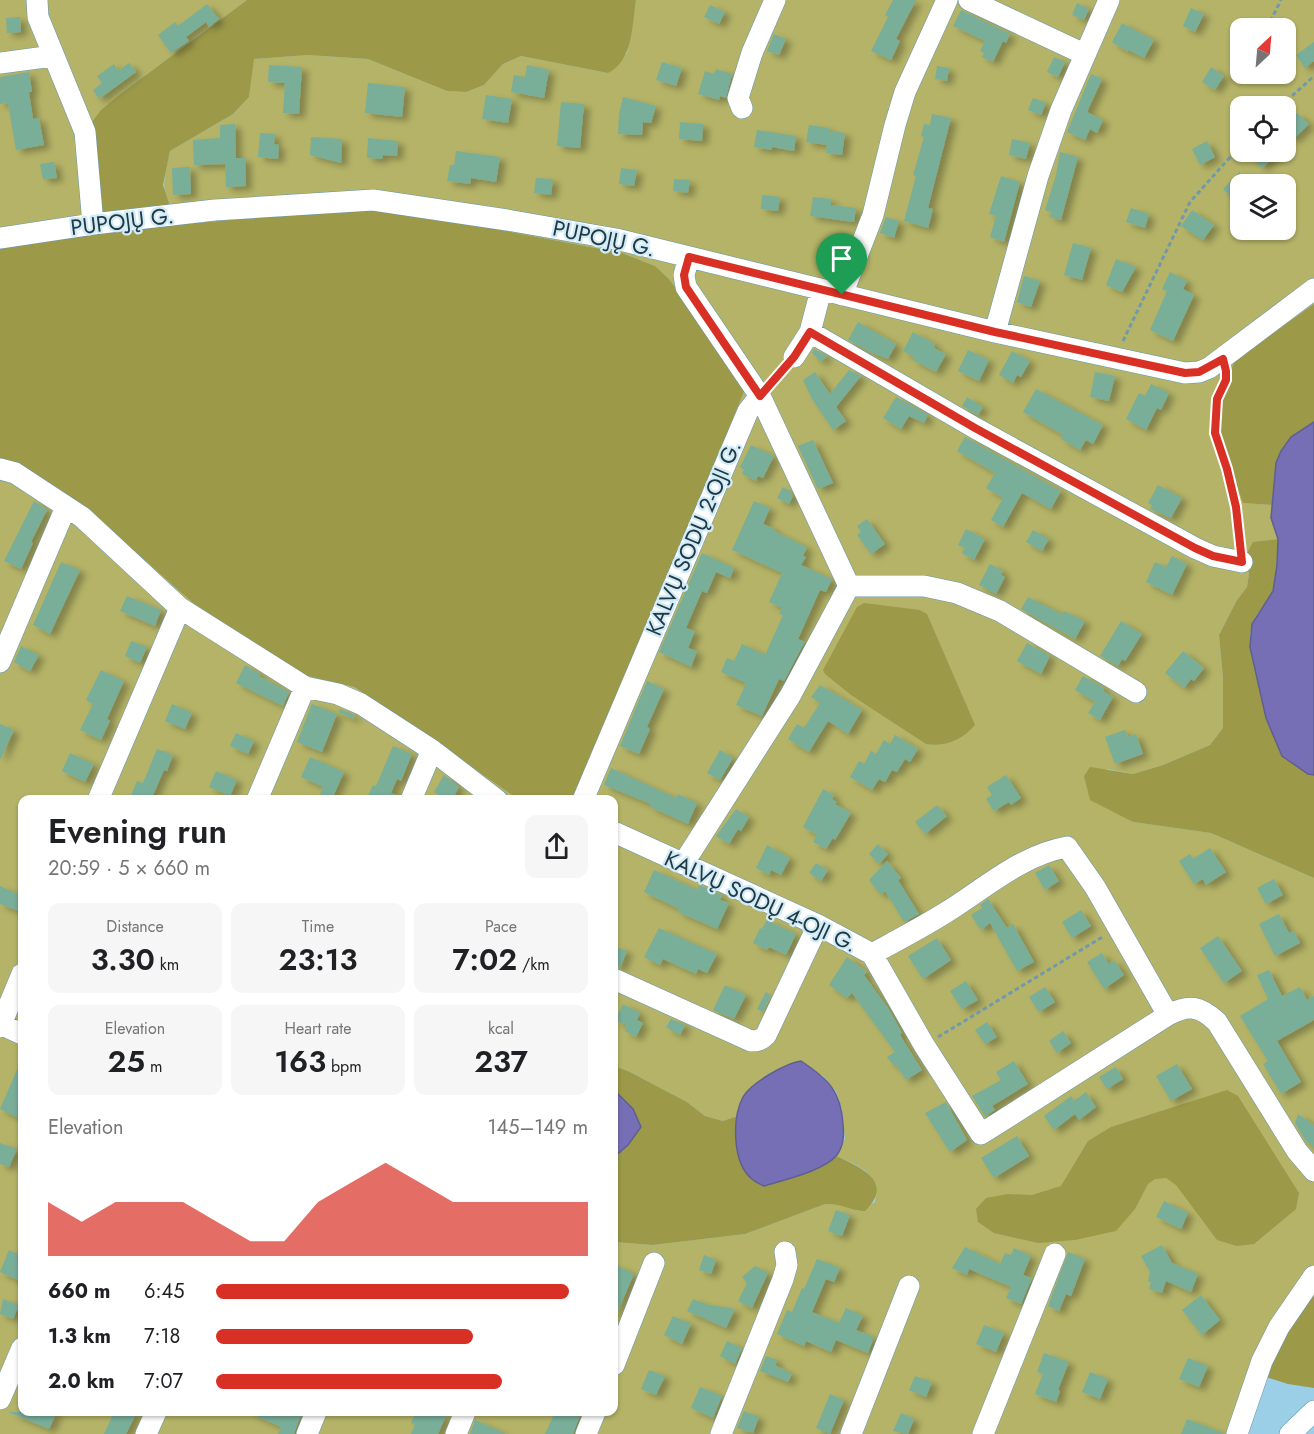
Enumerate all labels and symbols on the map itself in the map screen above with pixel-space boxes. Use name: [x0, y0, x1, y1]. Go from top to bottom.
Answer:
north arrow: [1230, 18, 1296, 84]
street label: PUPOJŲ G.: [68, 199, 176, 243]
street label: PUPOJŲ G.: [550, 212, 658, 264]
pin: [816, 233, 867, 295]
street label: KALVŲ SODŲ 2-OJI G.: [637, 436, 749, 640]
street label: KALVŲ SODŲ 4-OJI G.: [659, 842, 863, 960]

